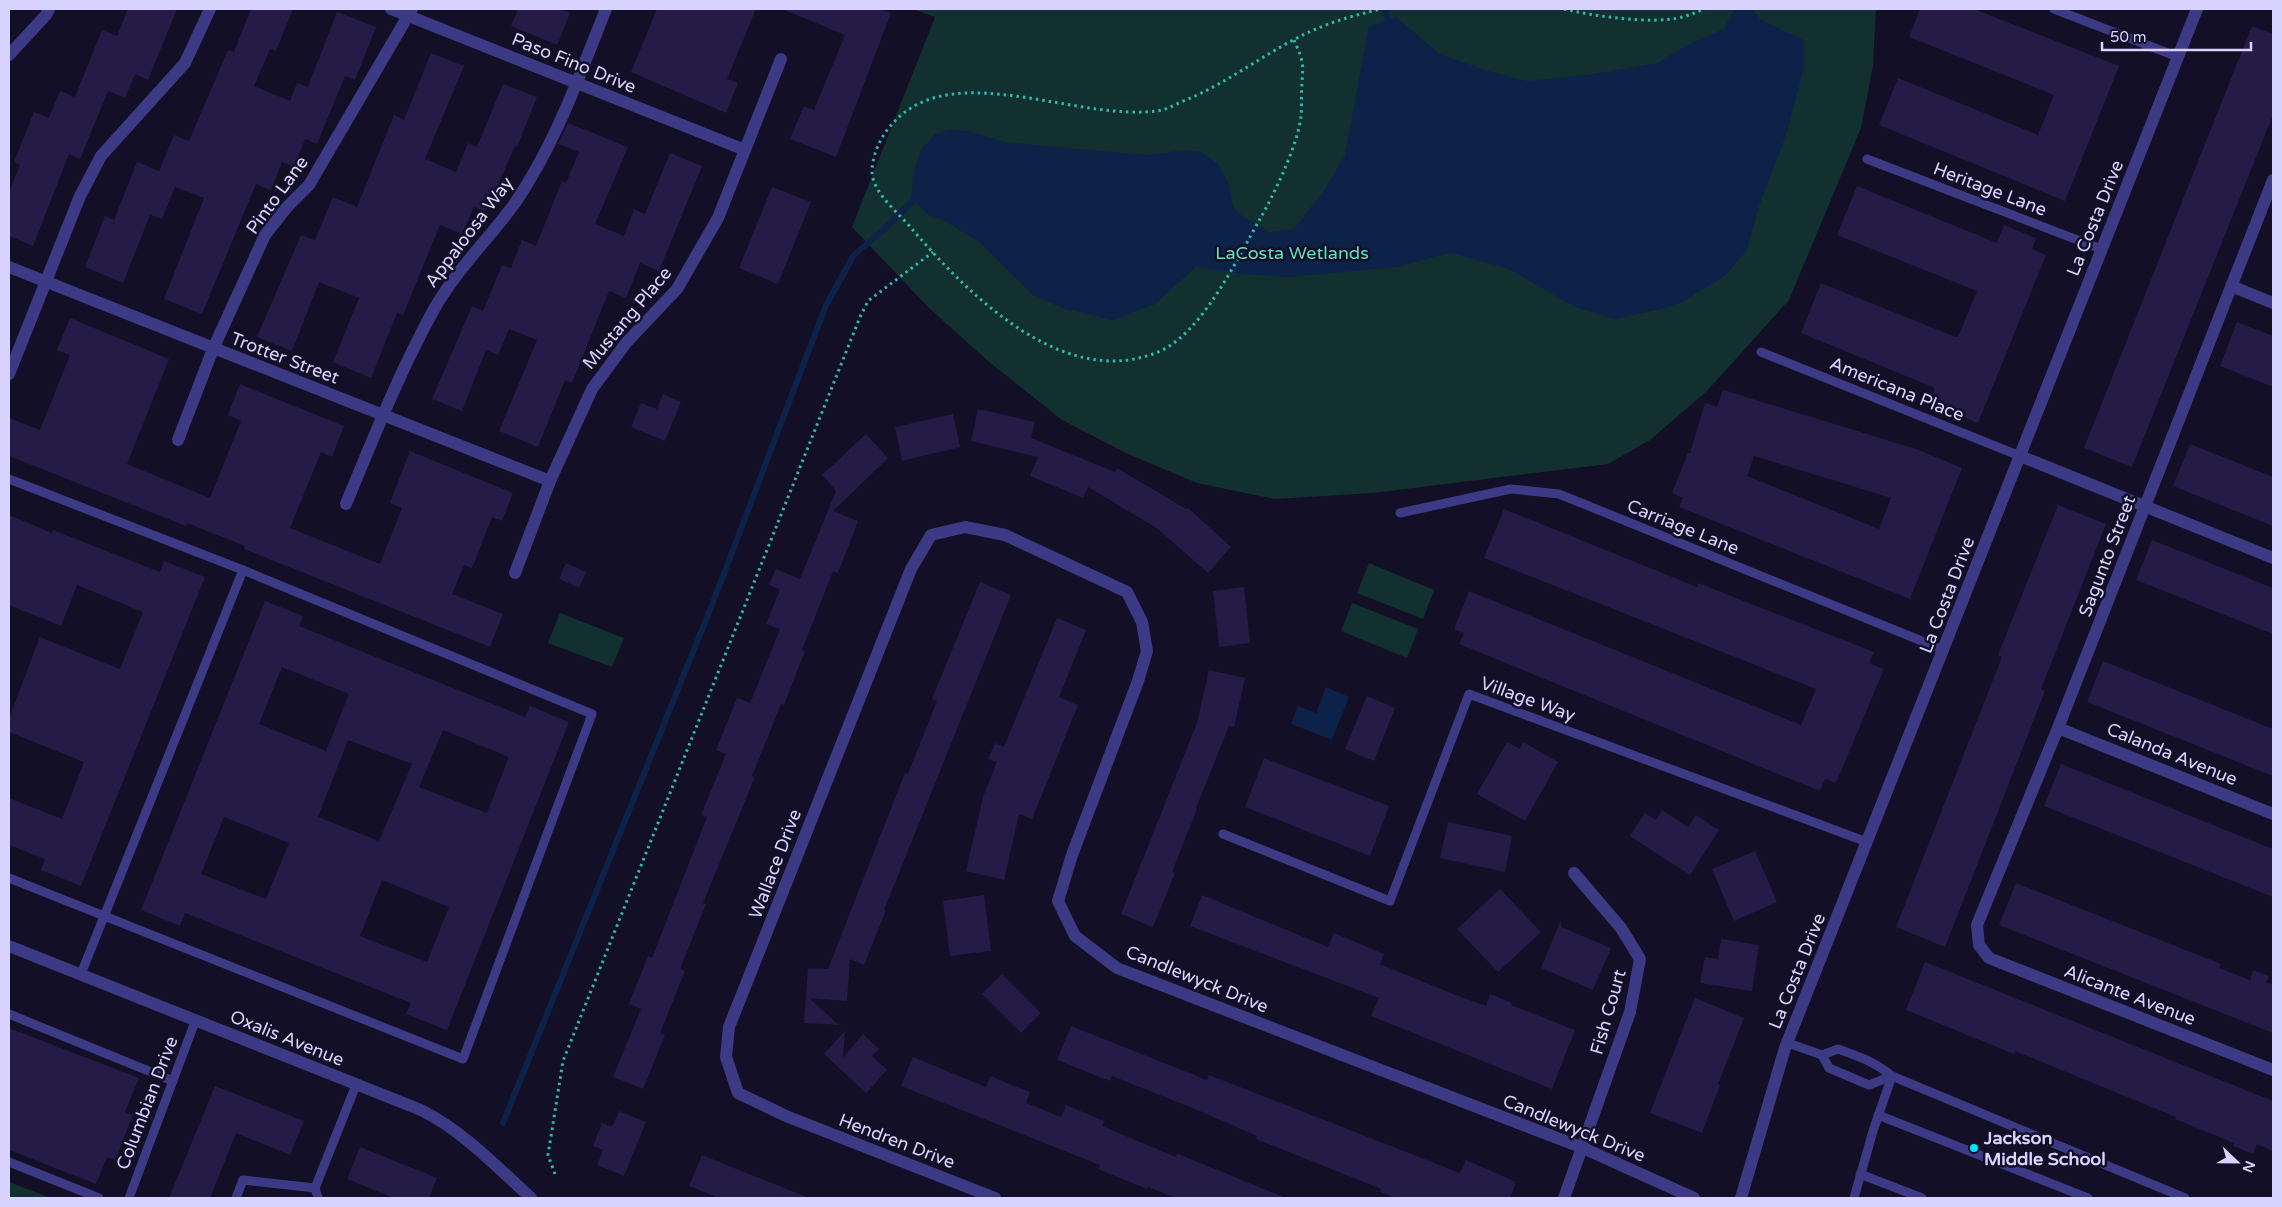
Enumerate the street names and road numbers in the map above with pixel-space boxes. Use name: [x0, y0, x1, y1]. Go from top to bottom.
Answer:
street label: Paso Fino Drive: [509, 28, 639, 98]
street label: Pinto Lane: [241, 152, 313, 238]
street label: Heritage Lane: [1930, 157, 2050, 221]
street label: La Costa Drive: [2062, 157, 2128, 279]
street label: Appaloosa Way: [420, 172, 518, 292]
street label: Mustang Place: [578, 262, 676, 374]
street label: Trotter Street: [228, 327, 342, 389]
street label: Americana Place: [1827, 352, 1967, 426]
street label: Sagunto Street: [2074, 492, 2140, 620]
street label: Carriage Lane: [1624, 495, 1742, 559]
street label: La Costa Drive: [1915, 534, 1979, 656]
street label: Village Way: [1478, 672, 1579, 726]
street label: Calanda Avenue: [2104, 718, 2240, 790]
street label: Wallace Drive: [744, 806, 806, 922]
street label: La Costa Drive: [1764, 910, 1830, 1032]
street label: Candlewyck Drive: [1123, 940, 1271, 1018]
street label: Alicante Avenue: [2061, 960, 2199, 1030]
street label: Fish Court: [1585, 967, 1631, 1057]
street label: Oxalis Avenue: [227, 1005, 347, 1071]
street label: Columbian Drive: [111, 1033, 183, 1173]
street label: Candlewyck Drive: [1500, 1089, 1648, 1167]
street label: Hendren Drive: [836, 1109, 958, 1173]

